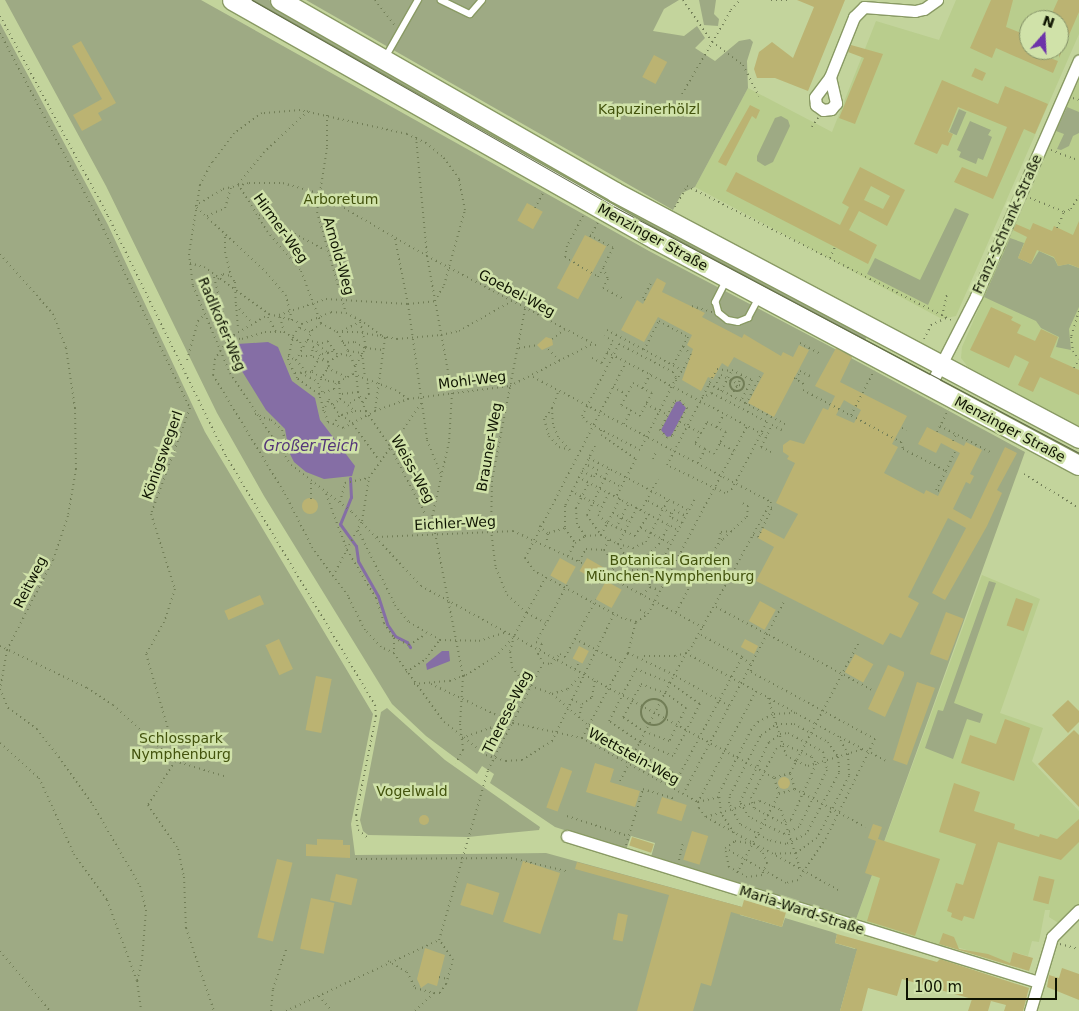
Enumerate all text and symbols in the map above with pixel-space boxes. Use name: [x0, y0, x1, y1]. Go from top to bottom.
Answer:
north arrow: [1019, 10, 1069, 60]
text: N: [1040, 12, 1057, 31]
park label: Kapuzinerhölzl: [598, 101, 700, 117]
street label: Franz-Schrank-Straße: [969, 152, 1045, 296]
street label: Hirmer-Weg: [250, 190, 312, 266]
park label: Arboretum: [304, 191, 378, 207]
street label: Menzinger Straße: [595, 200, 711, 274]
street label: Arnold-Weg: [320, 215, 358, 297]
street label: Goebel-Weg: [476, 266, 558, 320]
street label: Radlkofer-Weg: [195, 275, 249, 373]
street label: Mohl-Weg: [437, 367, 507, 393]
street label: Menzinger Straße: [952, 393, 1068, 465]
street label: Brauner-Weg: [473, 401, 505, 493]
street label: Königswegerl: [138, 408, 186, 502]
street label: Weiss-Weg: [387, 432, 439, 506]
water label: Großer Teich: [263, 438, 359, 456]
street label: Eichler-Weg: [414, 512, 496, 534]
park label: Botanical Garden München-Nymphenburg: [586, 552, 754, 584]
street label: Reitweg: [10, 553, 50, 611]
street label: Therese-Weg: [479, 668, 535, 756]
street label: Wettstein-Weg: [585, 724, 683, 788]
park label: Schlosspark Nymphenburg: [131, 730, 231, 762]
park label: Vogelwald: [376, 783, 448, 799]
street label: Maria-Ward-Straße: [737, 882, 867, 938]
scale bar: [909, 968, 1060, 1000]
text: 100 m: [914, 978, 962, 996]

